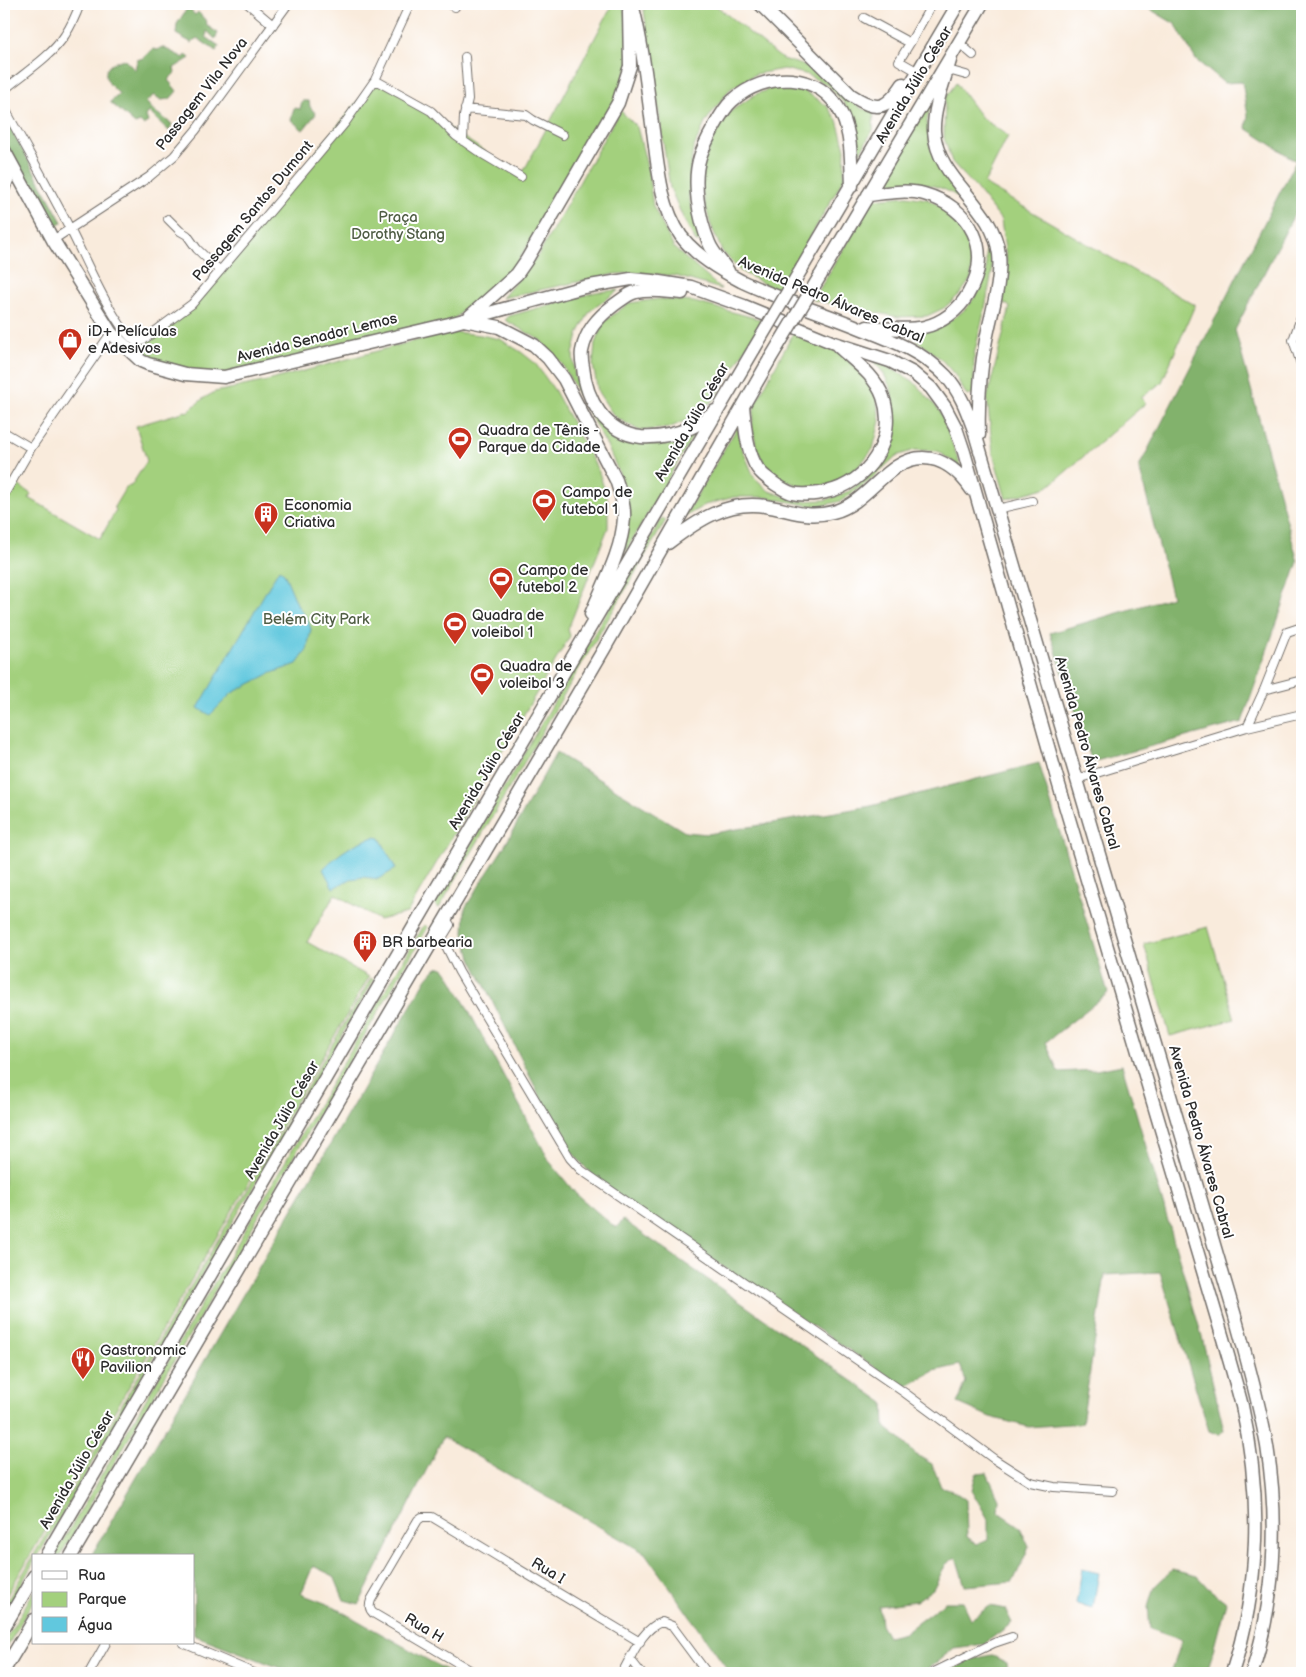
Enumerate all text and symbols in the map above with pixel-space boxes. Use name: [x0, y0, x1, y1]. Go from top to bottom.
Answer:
street label: Avenida Júlio César: [871, 22, 957, 147]
street label: Passagem Vila Nova: [152, 34, 252, 154]
street label: Passagem Santos Dumont: [189, 136, 318, 285]
park label: Praça Dorothy Stang: [351, 208, 445, 244]
street label: Avenida Pedro Álvares Cabral: [735, 252, 927, 348]
street label: Avenida Senador Lemos: [235, 309, 400, 367]
place label: iD+ Películas e Adesivos: [88, 322, 177, 358]
shop icon: iD+ Películas e Adesivos: [57, 327, 83, 361]
street label: Avenida Júlio César: [650, 359, 734, 485]
place label: Quadra de Tênis - Parque da Cidade: [478, 421, 600, 457]
sports icon: Quadra de Tênis - Parque da Cidade: [447, 426, 473, 460]
place label: Campo de futebol 1: [562, 483, 632, 519]
sports icon: Campo de futebol 1: [531, 488, 557, 522]
place label: Economia Criativa: [284, 496, 352, 532]
building icon: Economia Criativa: [253, 501, 279, 535]
place label: Campo de futebol 2: [518, 561, 588, 597]
sports icon: Campo de futebol 2: [488, 566, 514, 600]
place label: Quadra de voleibol 1: [471, 606, 544, 642]
park label: Belém City Park: [263, 610, 370, 629]
sports icon: Quadra de voleibol 1: [442, 611, 468, 645]
street label: Avenida Pedro Álvares Cabral: [1050, 654, 1124, 852]
place label: Quadra de voleibol 3: [499, 657, 572, 693]
sports icon: Quadra de voleibol 3: [469, 662, 495, 696]
street label: Avenida Júlio César: [444, 708, 530, 833]
building icon: BR barbearia: [352, 929, 378, 963]
place label: BR barbearia: [382, 933, 473, 952]
street label: Avenida Pedro Álvares Cabral: [1164, 1043, 1238, 1241]
street label: Avenida Júlio César: [240, 1057, 324, 1183]
place label: Gastronomic Pavilion: [100, 1341, 186, 1377]
restaurant icon: Gastronomic Pavilion: [70, 1346, 96, 1380]
street label: Avenida Júlio César: [35, 1407, 119, 1533]
legend: [32, 1554, 195, 1644]
street label: Rua I: [528, 1554, 569, 1589]
text: Rua: [78, 1566, 106, 1585]
text: Parque: [78, 1590, 127, 1609]
street label: Rua H: [401, 1609, 447, 1647]
text: Água: [78, 1616, 113, 1635]

